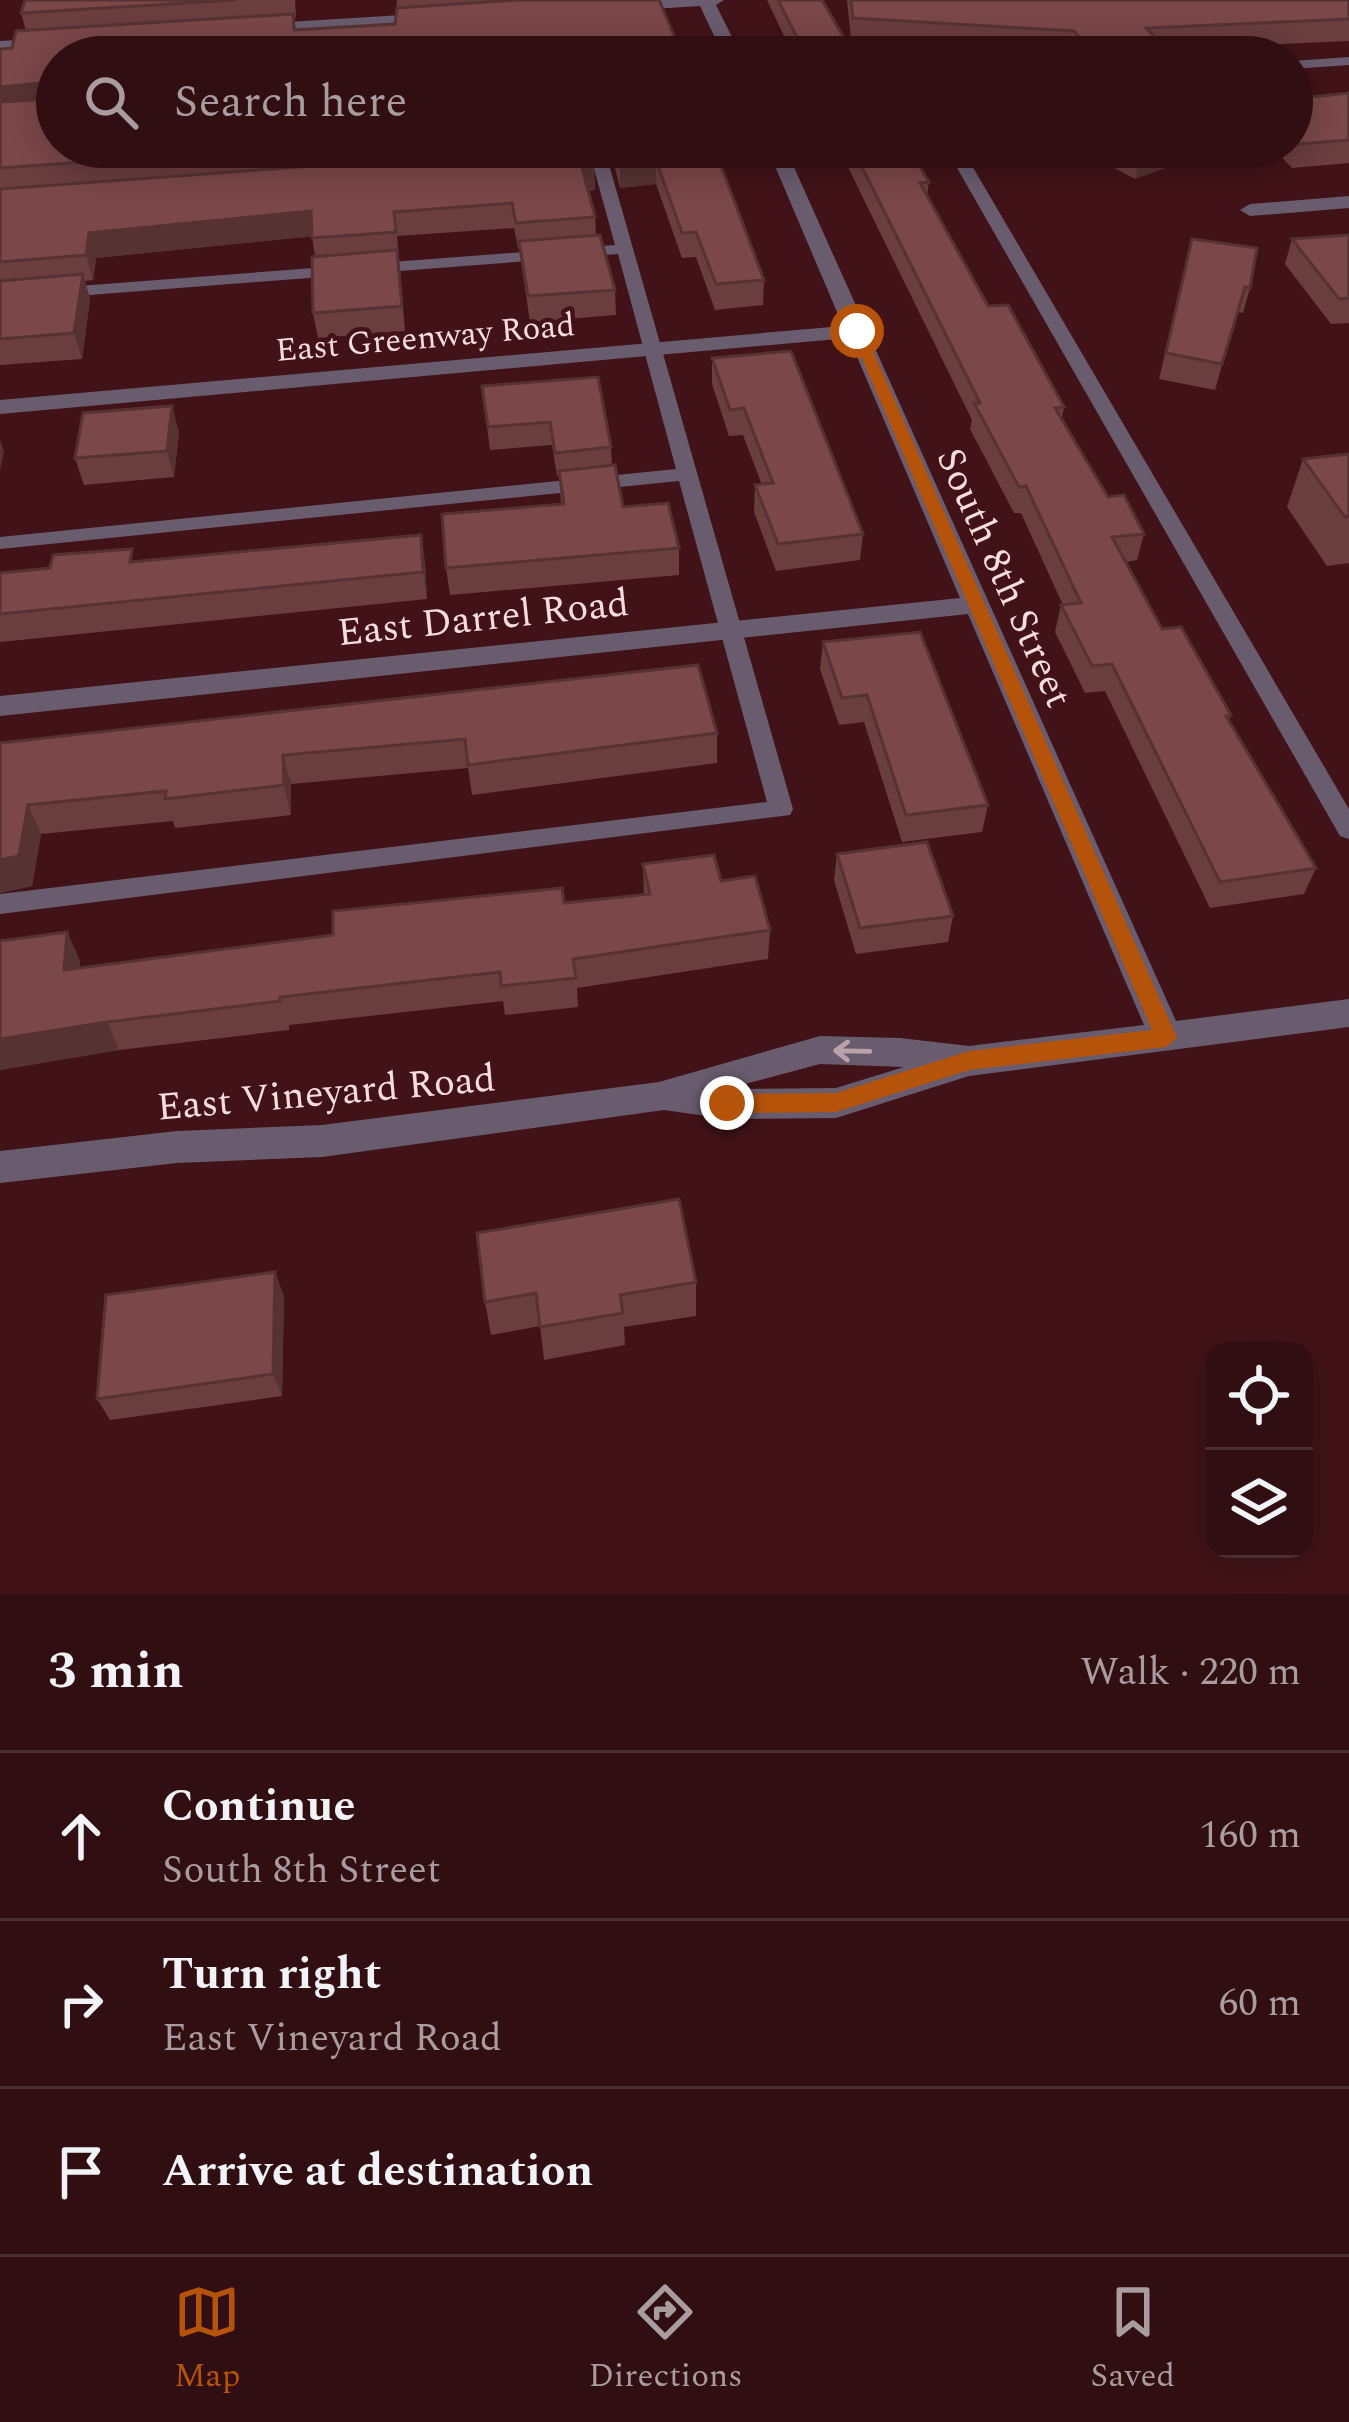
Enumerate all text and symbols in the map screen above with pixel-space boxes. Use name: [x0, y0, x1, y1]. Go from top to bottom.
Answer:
search box: [36, 36, 1313, 168]
text: Search here: [174, 68, 407, 137]
icon: search: [78, 69, 144, 135]
street label: East Greenway Road: [274, 300, 577, 376]
route start: [830, 304, 884, 358]
street label: South 8th Street: [920, 439, 1087, 717]
street label: East Darrel Road: [335, 574, 632, 663]
one-way arrow: [833, 1039, 872, 1062]
street label: East Vineyard Road: [154, 1049, 498, 1138]
route end: [700, 1076, 754, 1130]
map controls: [1205, 1342, 1313, 1558]
button: locate: [1205, 1342, 1313, 1450]
button: layers: [1205, 1450, 1313, 1558]
text: 3 min: [48, 1633, 184, 1711]
text: Walk · 220 m: [1080, 1643, 1301, 1702]
text: Continue: [162, 1772, 355, 1841]
icon: ahead: [48, 1803, 114, 1869]
text: 160 m: [1199, 1806, 1301, 1865]
text: South 8th Street: [162, 1841, 441, 1900]
text: Turn right: [162, 1940, 381, 2009]
icon: right: [48, 1971, 114, 2037]
text: 60 m: [1219, 1974, 1301, 2033]
text: East Vineyard Road: [162, 2009, 502, 2068]
text: Arrive at destination: [162, 2137, 593, 2206]
icon: arrive: [48, 2139, 114, 2205]
tab: Map: [174, 2279, 240, 2401]
tab: Directions: [588, 2279, 742, 2401]
tab: Saved: [1090, 2279, 1175, 2401]

